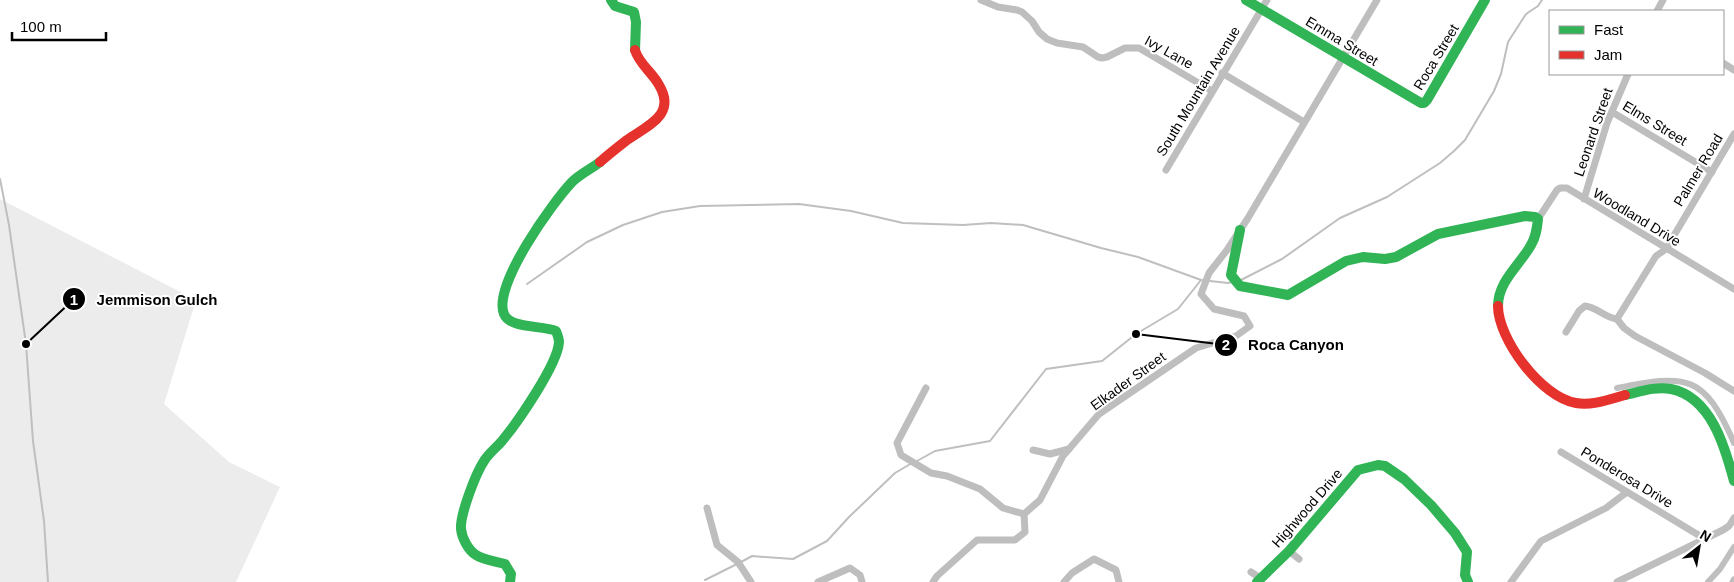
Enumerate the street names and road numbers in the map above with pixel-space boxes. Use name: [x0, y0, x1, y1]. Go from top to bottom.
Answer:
street label: Emma Street: [1303, 13, 1381, 69]
street label: Roca Street: [1410, 21, 1462, 93]
street label: South Mountain Avenue: [1153, 23, 1243, 159]
street label: Ivy Lane: [1142, 32, 1196, 72]
street label: Leonard Street: [1570, 86, 1616, 178]
street label: Elms Street: [1620, 98, 1690, 149]
street label: Palmer Road: [1670, 131, 1726, 209]
street label: Woodland Drive: [1590, 185, 1684, 250]
street label: Elkader Street: [1087, 348, 1169, 414]
street label: Ponderosa Drive: [1578, 443, 1676, 511]
street label: Highwood Drive: [1269, 465, 1346, 551]

